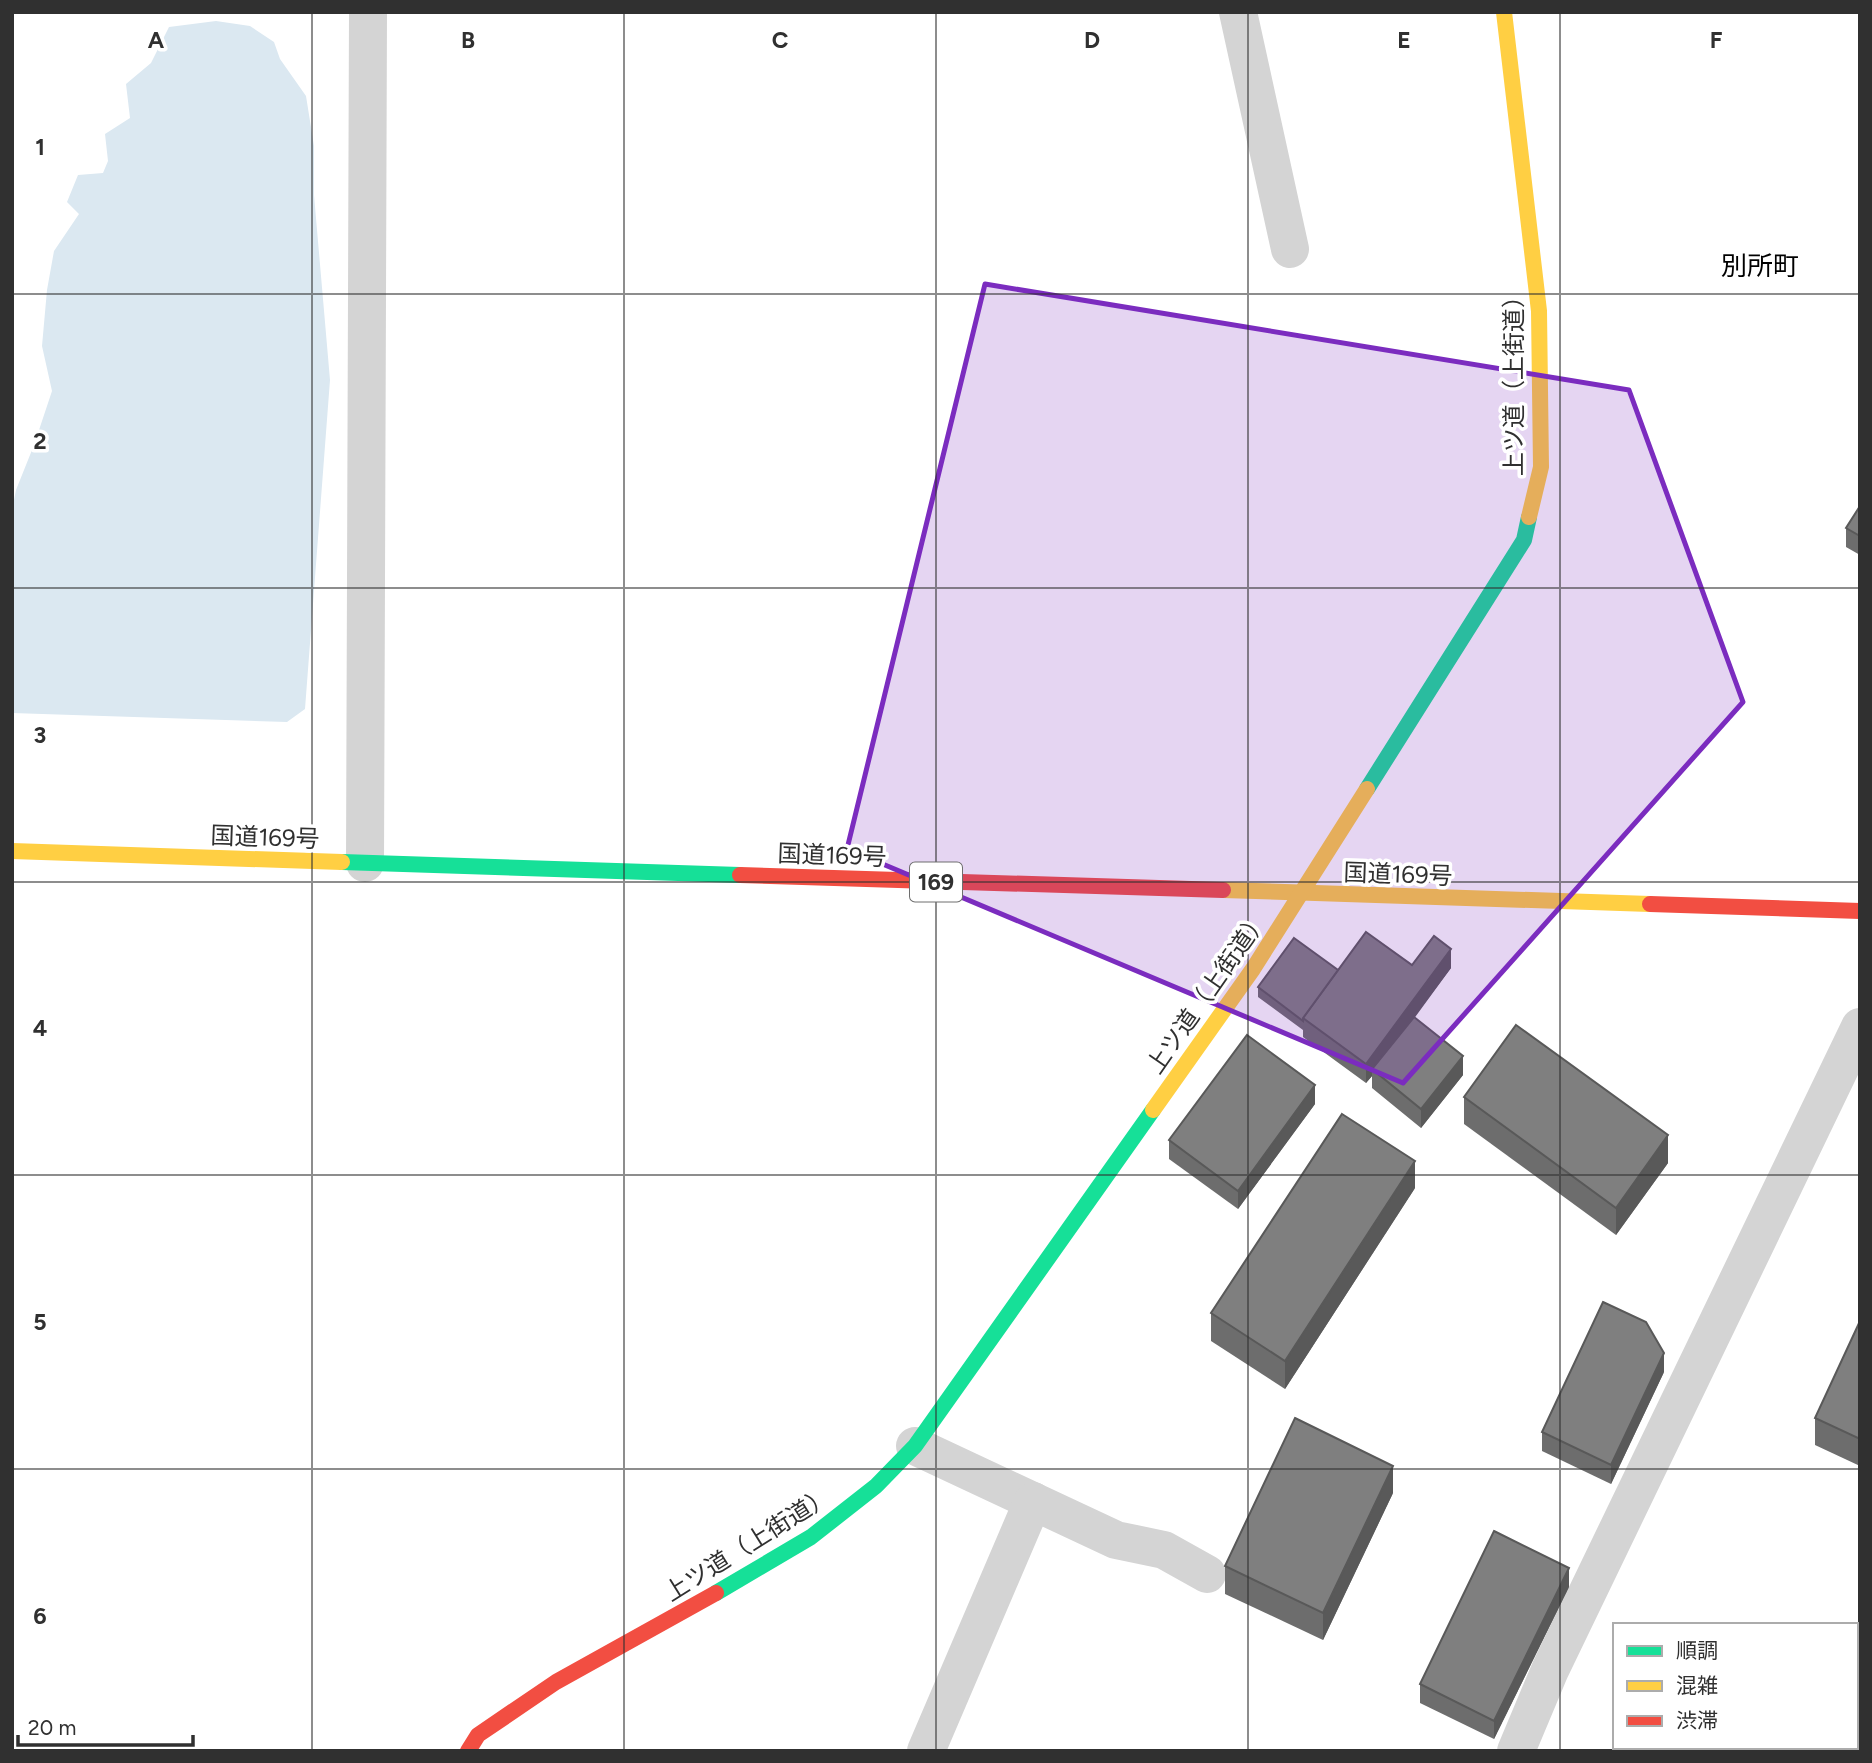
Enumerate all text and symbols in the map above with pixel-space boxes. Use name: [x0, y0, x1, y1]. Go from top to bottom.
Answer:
text: A: [148, 26, 165, 54]
text: B: [461, 26, 475, 54]
text: C: [772, 26, 789, 54]
text: D: [1084, 26, 1100, 54]
text: E: [1397, 26, 1411, 54]
text: F: [1710, 26, 1723, 54]
text: 1: [35, 133, 45, 161]
district label: 別所町: [1721, 250, 1799, 282]
street label: 上ツ道（上街道）: [1499, 284, 1528, 476]
text: 2: [33, 427, 47, 455]
text: 3: [34, 721, 46, 749]
street label: 国道169号: [210, 821, 320, 853]
street label: 国道169号: [777, 839, 887, 871]
street label: 国道169号: [1343, 858, 1453, 890]
road number: 169: [910, 862, 962, 902]
street label: 上ツ道（上街道）: [1140, 905, 1274, 1079]
text: 4: [33, 1014, 47, 1042]
text: 5: [33, 1308, 47, 1336]
street label: 上ツ道（上街道）: [659, 1481, 837, 1607]
text: 6: [33, 1602, 47, 1630]
legend: [1613, 1623, 1858, 1749]
text: 順調: [1676, 1638, 1718, 1663]
text: 混雑: [1676, 1673, 1718, 1698]
scale bar: [18, 1704, 192, 1748]
text: 渋滞: [1676, 1708, 1718, 1733]
text: 20 m: [28, 1715, 76, 1740]

